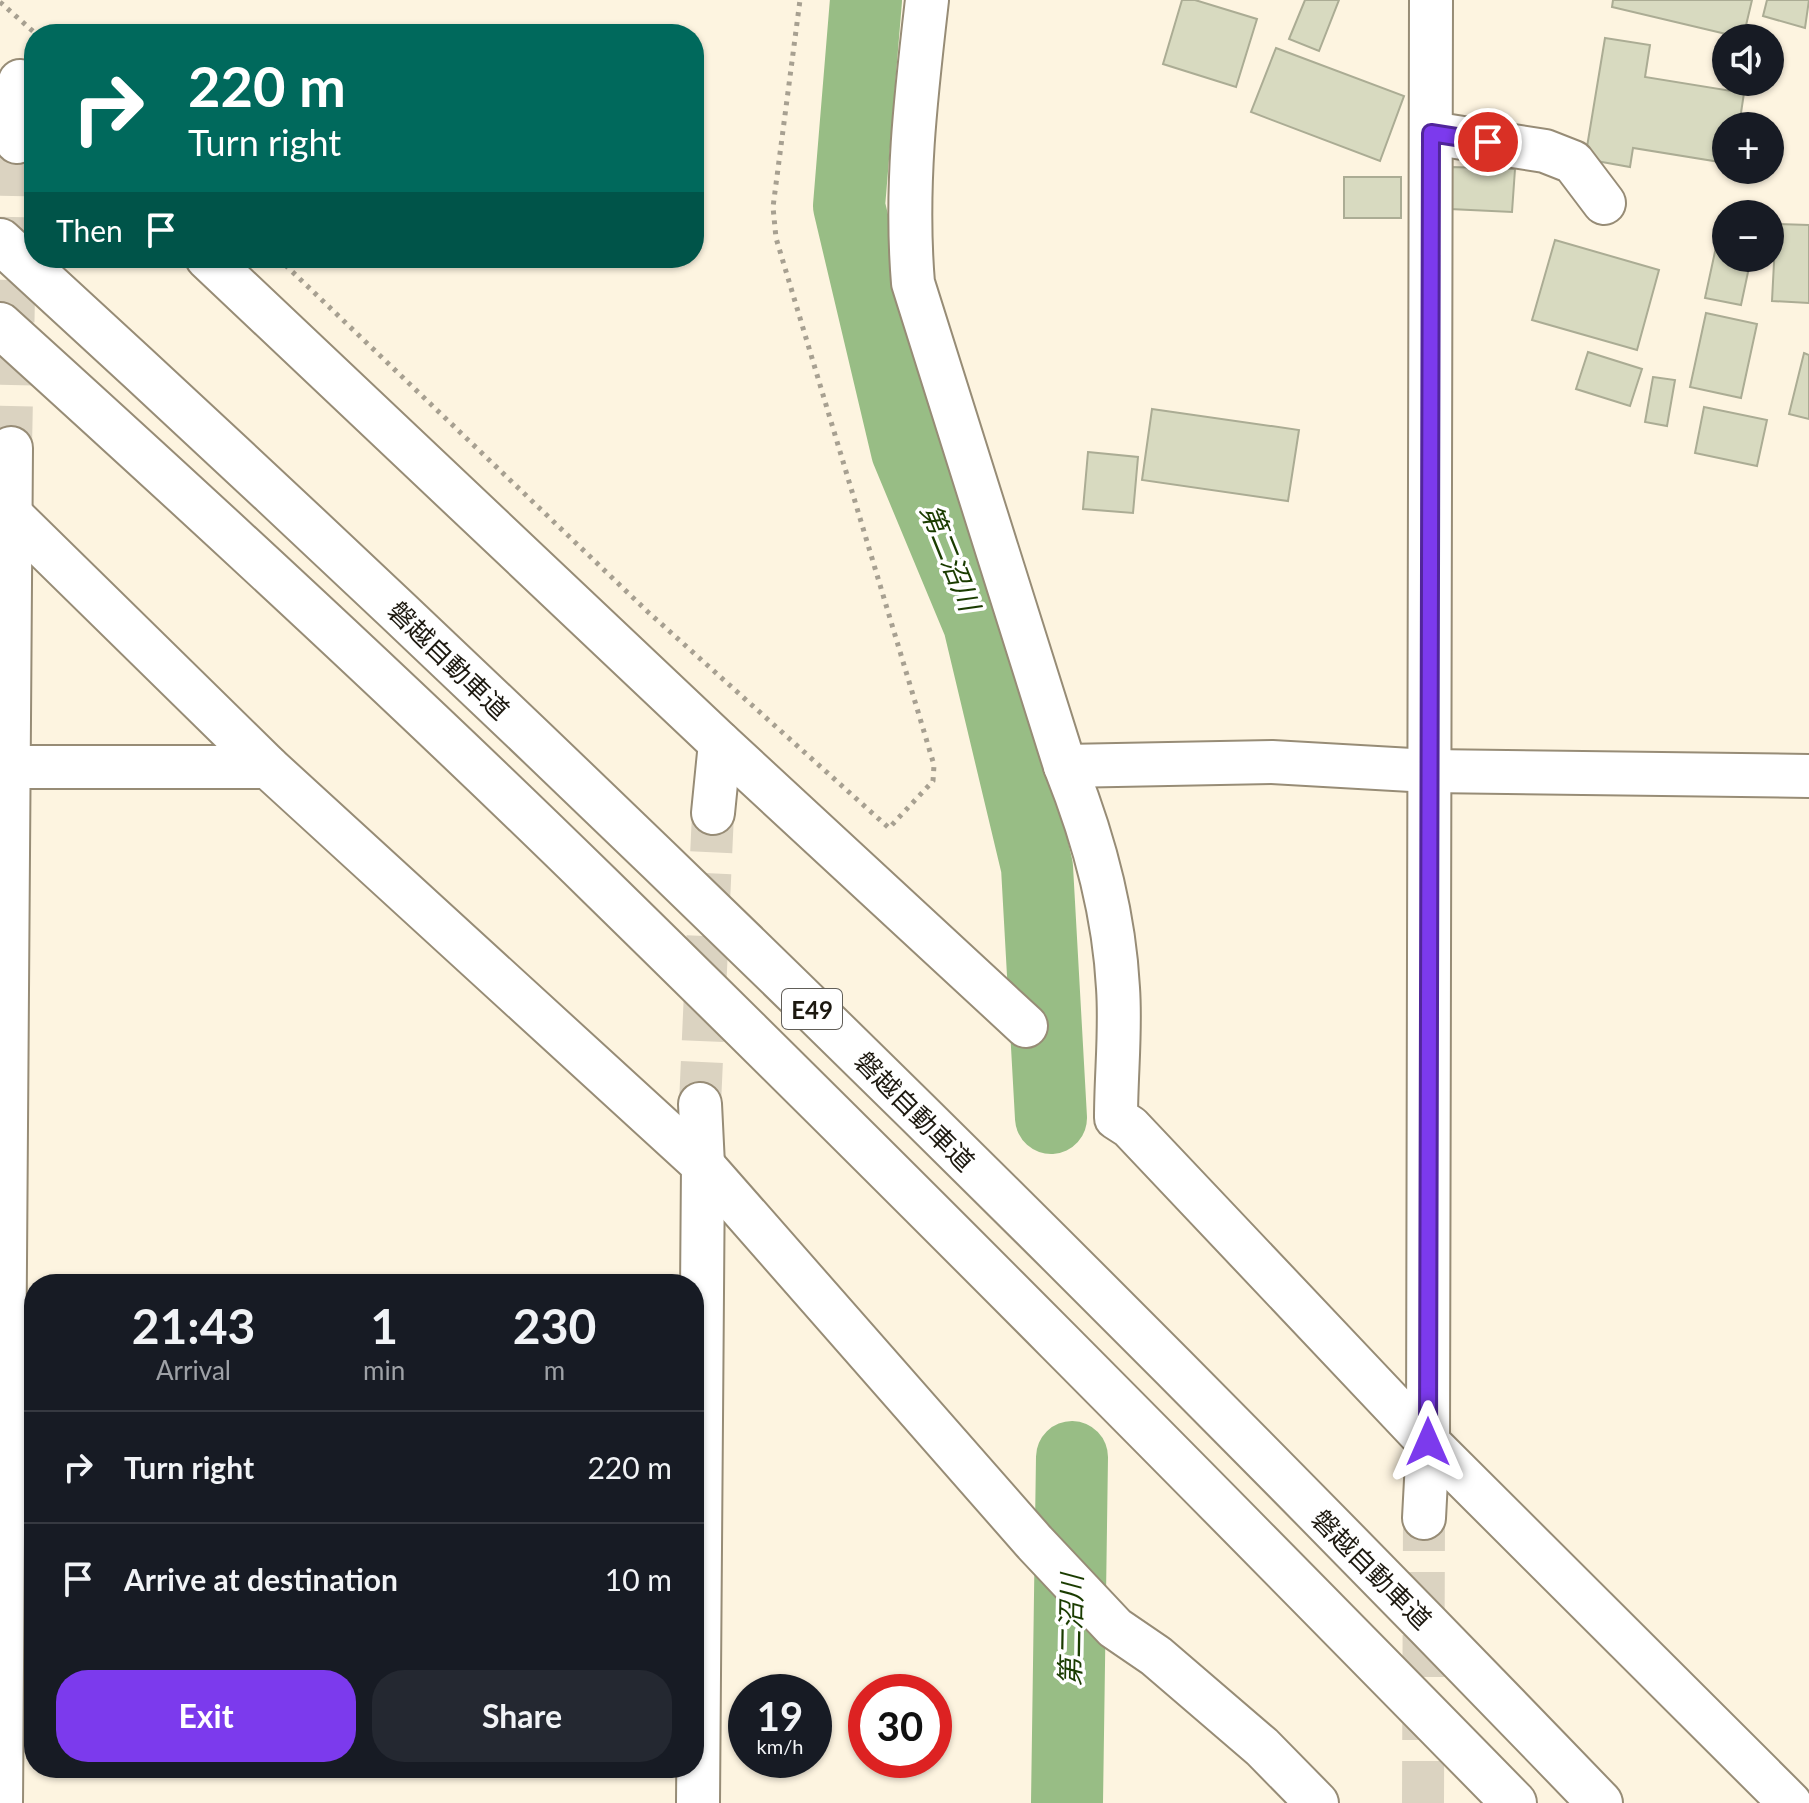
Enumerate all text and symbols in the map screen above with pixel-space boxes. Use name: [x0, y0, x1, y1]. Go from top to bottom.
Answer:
map controls: [1712, 24, 1784, 272]
button: sound: [1712, 24, 1784, 96]
text: 220 m: [188, 52, 346, 119]
icon: right: [56, 56, 160, 160]
pin: [1454, 108, 1522, 176]
button: +: [1712, 112, 1784, 184]
text: Turn right: [188, 120, 341, 164]
icon: arrive: [1466, 120, 1510, 164]
button: −: [1712, 200, 1784, 272]
icon: arrive: [139, 208, 183, 252]
text: Then: [56, 212, 123, 248]
water label: 第二沼川: [914, 499, 989, 618]
street label: 磐越自動車道: [382, 594, 516, 726]
road number: E49: [782, 989, 842, 1029]
street label: 磐越自動車道: [849, 1045, 981, 1177]
text: 21:43: [132, 1297, 255, 1354]
text: 1: [370, 1297, 398, 1354]
text: 230: [513, 1297, 596, 1354]
text: Arrival: [156, 1354, 231, 1386]
text: min: [363, 1354, 405, 1386]
text: m: [544, 1354, 565, 1386]
position arrow: [1386, 1400, 1470, 1484]
icon: right: [56, 1445, 100, 1489]
text: Turn right: [124, 1449, 254, 1485]
text: 220 m: [587, 1449, 672, 1485]
street label: 磐越自動車道: [1306, 1503, 1438, 1635]
icon: arrive: [56, 1557, 100, 1601]
text: Arrive at destination: [124, 1561, 398, 1597]
text: 10 m: [605, 1561, 672, 1597]
water label: 第二沼川: [1052, 1571, 1088, 1686]
button: Exit: [56, 1670, 356, 1762]
button: Share: [372, 1670, 672, 1762]
speed limit sign: 30: [848, 1674, 952, 1778]
text: 19: [757, 1692, 803, 1740]
text: km/h: [757, 1734, 803, 1758]

